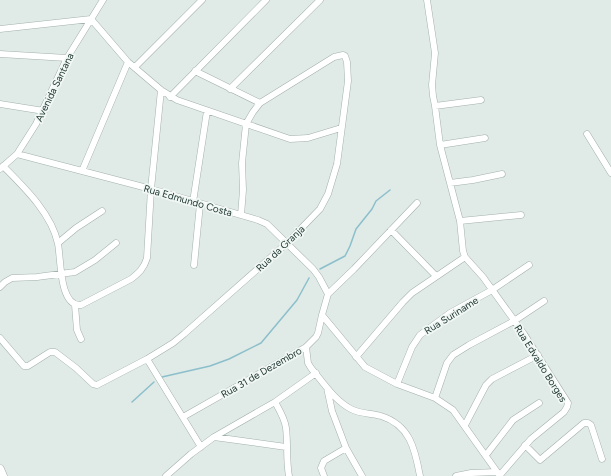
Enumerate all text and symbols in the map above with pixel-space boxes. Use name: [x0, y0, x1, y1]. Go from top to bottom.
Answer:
street label: Avenida Santana: [32, 51, 77, 124]
street label: Rua Edmundo Costa: [142, 182, 234, 219]
street label: Rua da Granja: [253, 222, 308, 274]
street label: Rua Suriname: [422, 293, 481, 337]
street label: Rua Edvaldo Borges: [511, 322, 570, 405]
street label: Rua 31 de Dezembro: [218, 344, 304, 401]

